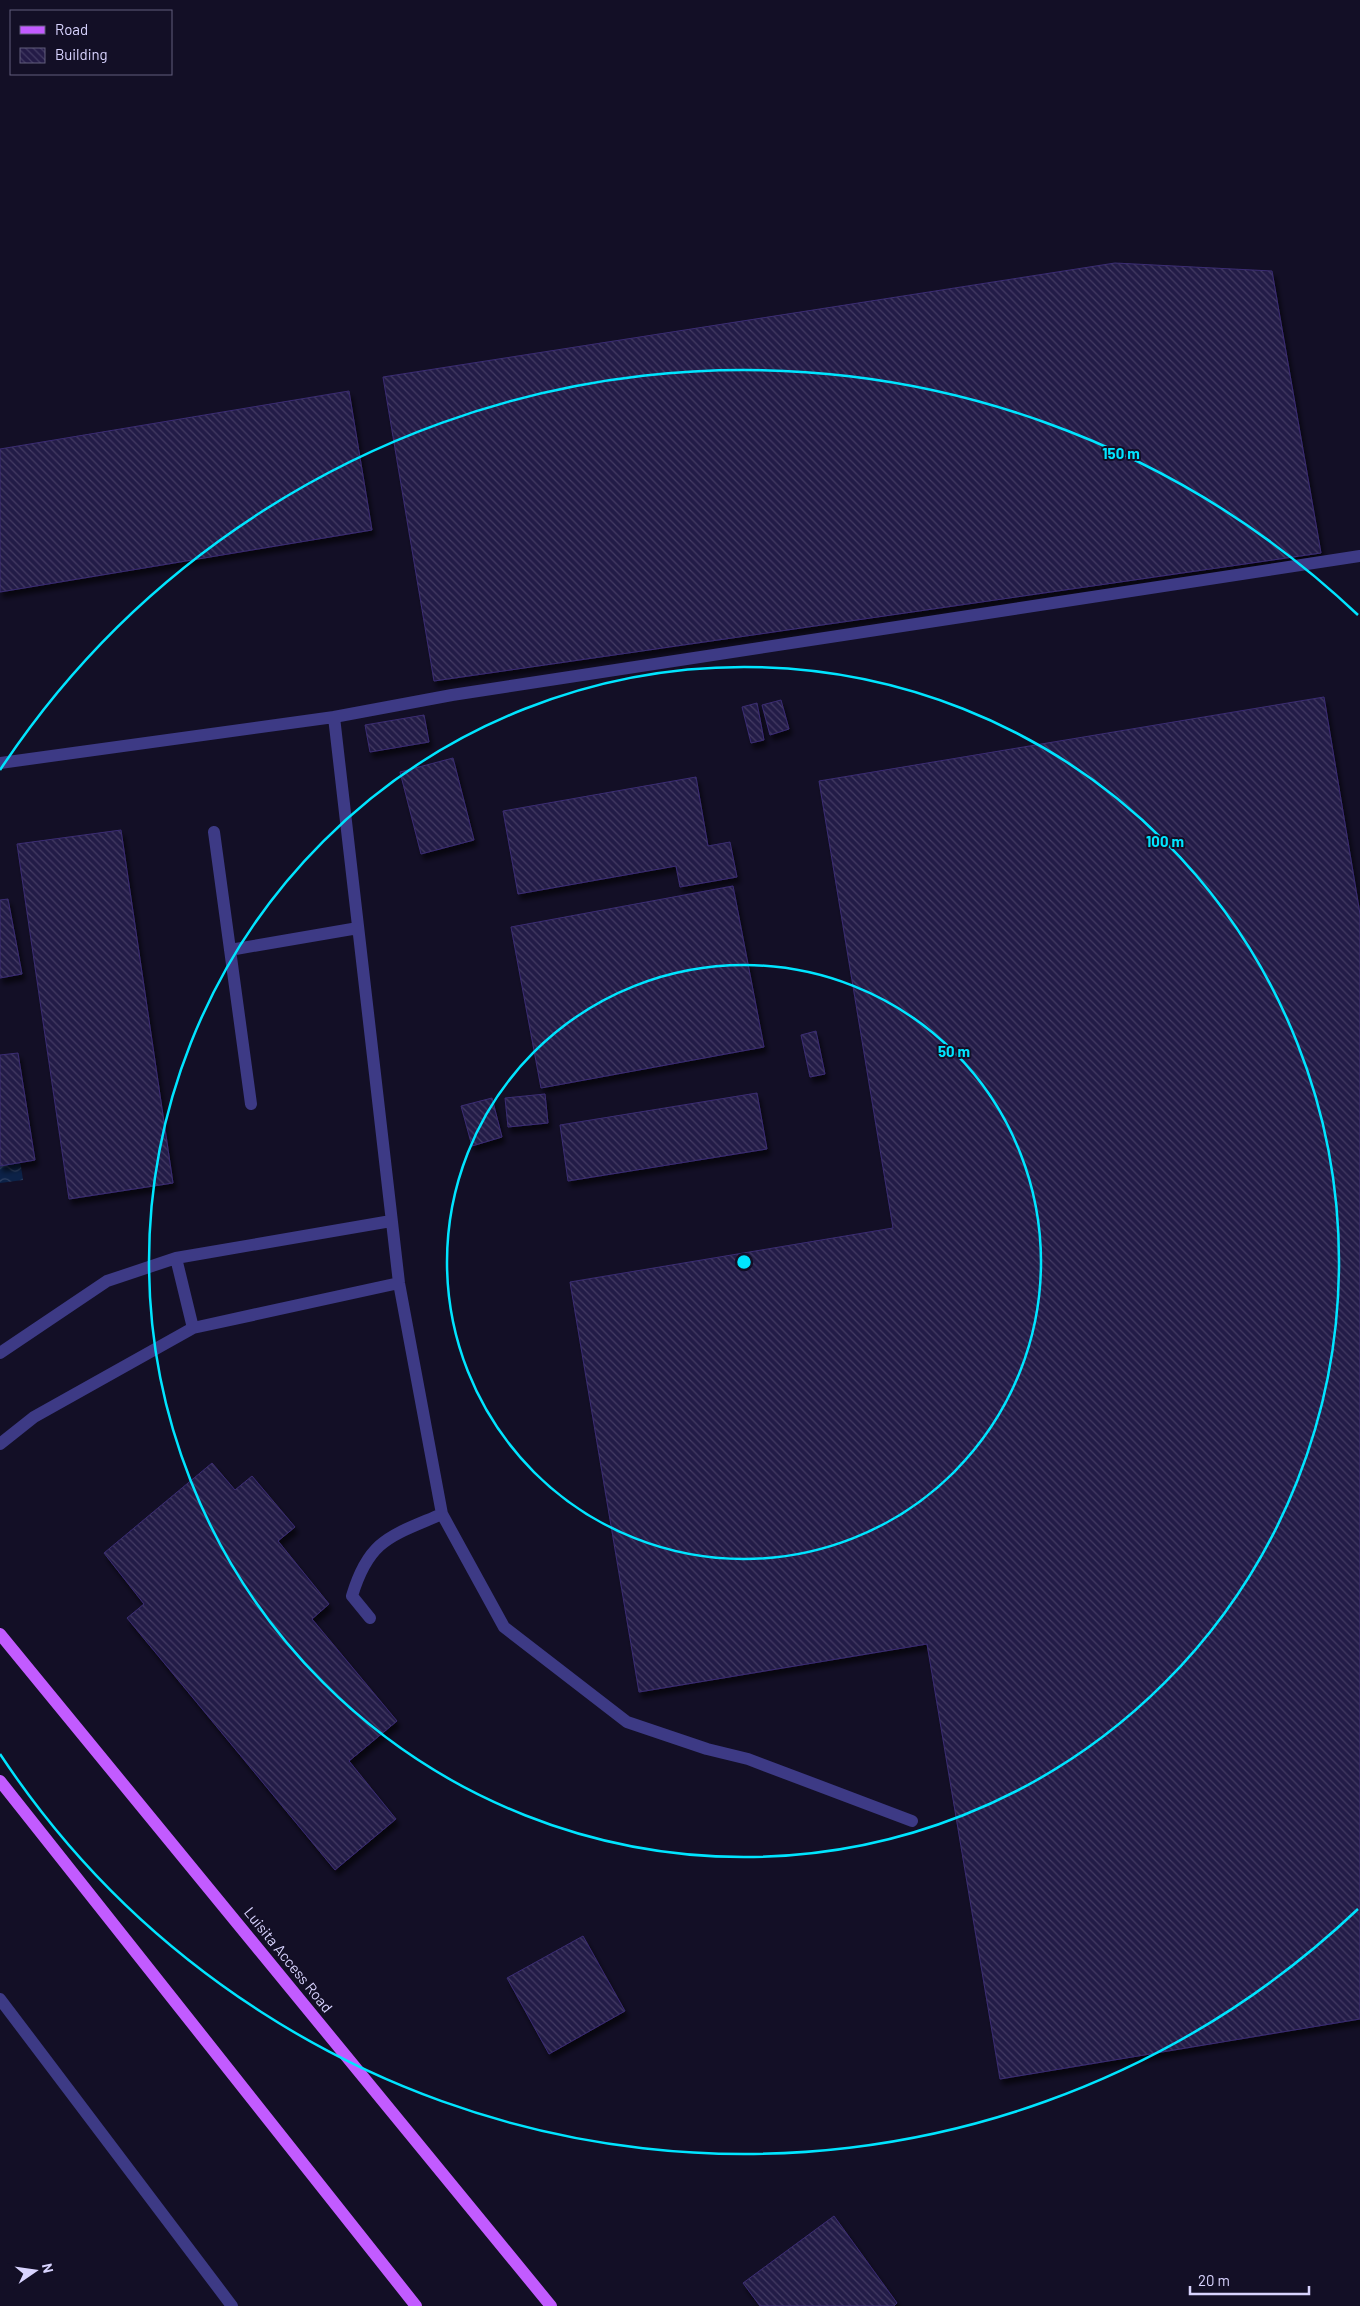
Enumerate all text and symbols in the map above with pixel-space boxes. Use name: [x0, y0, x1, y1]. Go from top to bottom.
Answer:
legend: [10, 10, 172, 75]
text: Road: [55, 20, 88, 38]
text: Building: [55, 45, 108, 63]
text: 150 m: [1102, 444, 1140, 462]
text: 100 m: [1146, 832, 1184, 850]
text: 50 m: [938, 1042, 970, 1060]
centre of rings: [735, 1253, 753, 1271]
street label: Luisita Access Road: [241, 1903, 337, 2016]
north arrow: [10, 2246, 60, 2296]
text: N: [39, 2262, 57, 2274]
scale bar: [1190, 2264, 1309, 2296]
text: 20 m: [1198, 2271, 1230, 2289]

